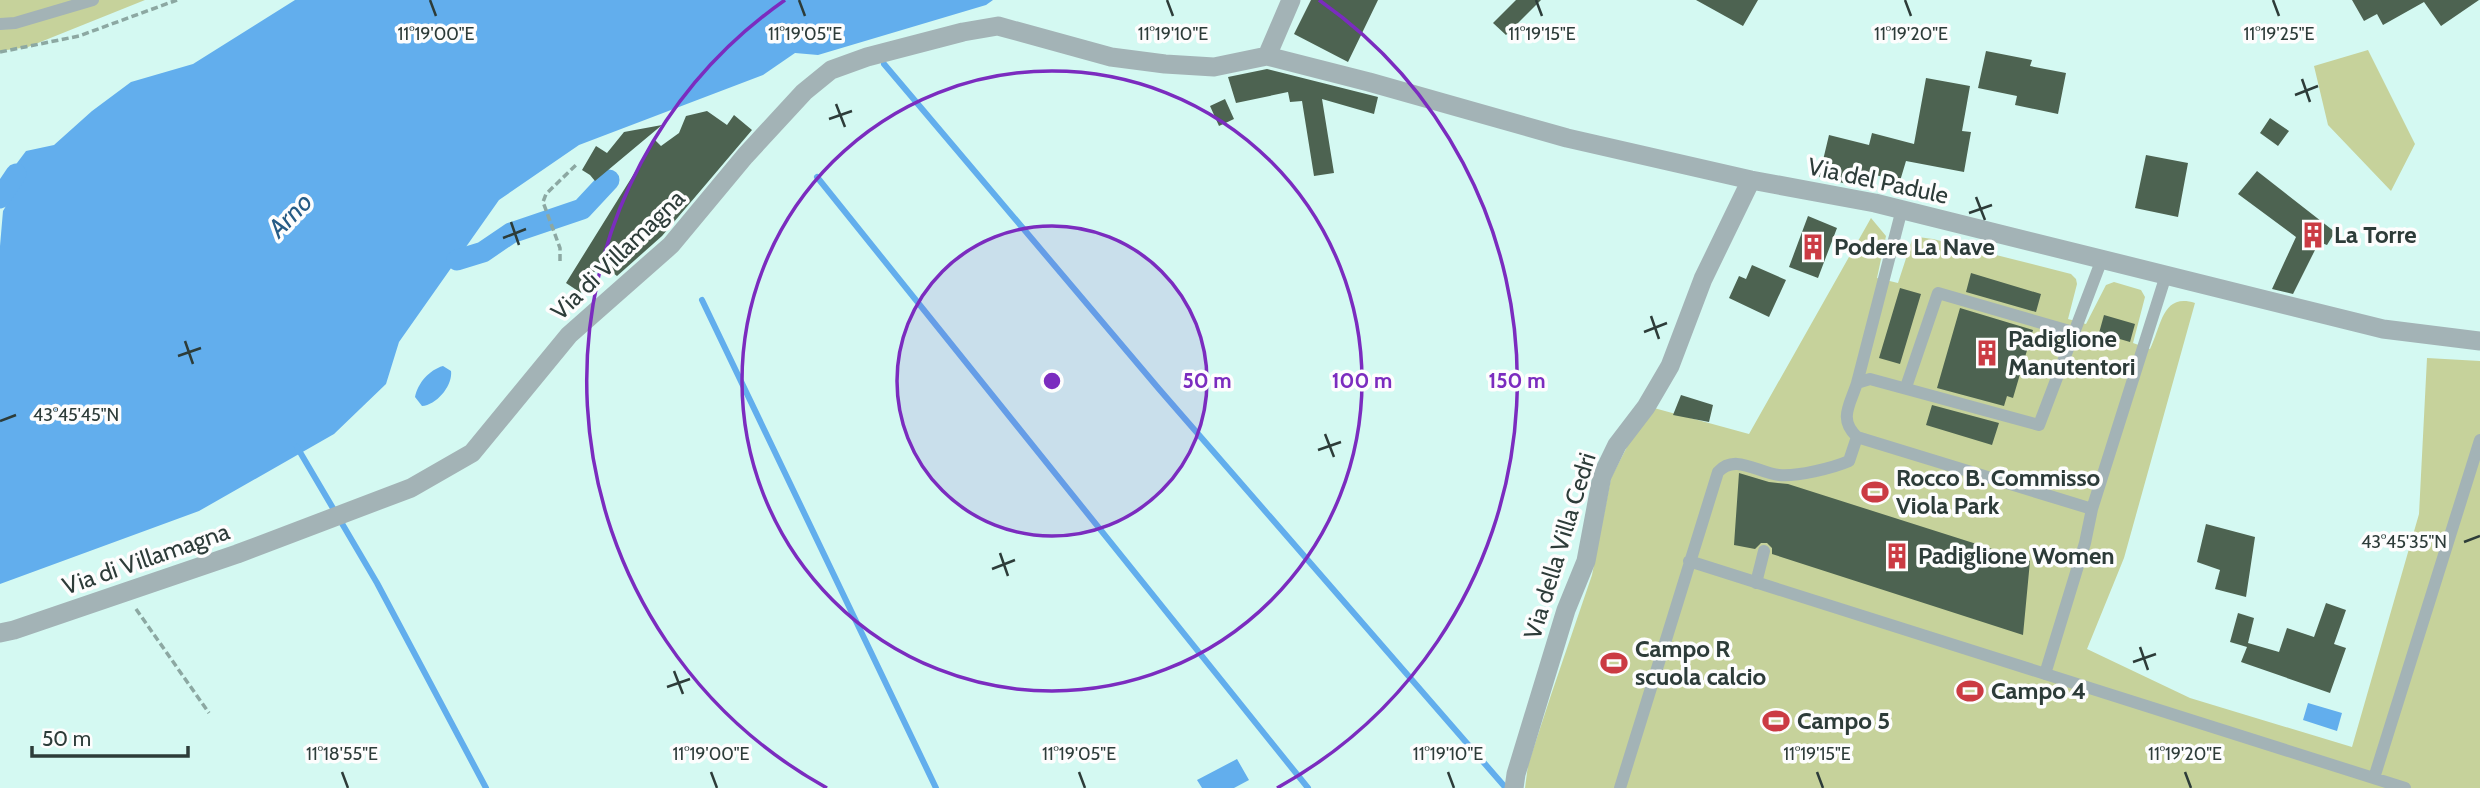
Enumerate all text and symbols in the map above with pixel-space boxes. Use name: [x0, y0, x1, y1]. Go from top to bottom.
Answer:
text: 11°19'00"E: [397, 23, 475, 45]
text: 11°19'05"E: [768, 23, 842, 45]
text: 11°19'10"E: [1138, 23, 1208, 45]
text: 11°19'15"E: [1508, 23, 1576, 45]
text: 11°19'20"E: [1874, 23, 1948, 45]
text: 11°19'25"E: [2243, 23, 2315, 45]
street label: Via del Padule: [1805, 151, 1951, 210]
street label: Via di Villamagna: [545, 183, 691, 326]
water label: Arno: [261, 186, 319, 245]
building icon: La Torre: [2298, 220, 2328, 250]
place label: La Torre: [2334, 220, 2417, 249]
building icon: Podere La Nave: [1798, 232, 1828, 262]
place label: Podere La Nave: [1834, 232, 1995, 261]
place label: Padiglione Manutentori: [2008, 324, 2136, 381]
building icon: Padiglione Manutentori: [1972, 338, 2002, 368]
text: 50 m: [1182, 368, 1232, 393]
text: 100 m: [1332, 368, 1392, 393]
text: 150 m: [1489, 368, 1545, 393]
centre of rings: [1040, 369, 1064, 393]
text: 43°45'45"N: [33, 404, 119, 426]
street label: Via della Villa Cedri: [1517, 449, 1602, 643]
place label: Rocco B. Commisso Viola Park: [1896, 463, 2101, 520]
sports icon: Rocco B. Commisso Viola Park: [1860, 477, 1890, 507]
street label: Via di Villamagna: [59, 516, 234, 601]
text: 43°45'35"N: [2361, 531, 2447, 553]
building icon: Padiglione Women: [1882, 541, 1912, 571]
place label: Padiglione Women: [1918, 541, 2115, 570]
place label: Campo R scuola calcio: [1635, 634, 1766, 691]
sports icon: Campo R scuola calcio: [1599, 648, 1629, 678]
sports icon: Campo 4: [1955, 676, 1985, 706]
place label: Campo 4: [1991, 676, 2086, 705]
sports icon: Campo 5: [1761, 706, 1791, 736]
place label: Campo 5: [1797, 706, 1890, 735]
scale bar: [32, 714, 187, 758]
text: 50 m: [42, 726, 91, 751]
text: 11°18'55"E: [306, 743, 378, 765]
text: 11°19'00"E: [672, 743, 750, 765]
text: 11°19'05"E: [1042, 743, 1116, 765]
text: 11°19'10"E: [1413, 743, 1483, 765]
text: 11°19'15"E: [1783, 743, 1851, 765]
text: 11°19'20"E: [2148, 743, 2222, 765]

